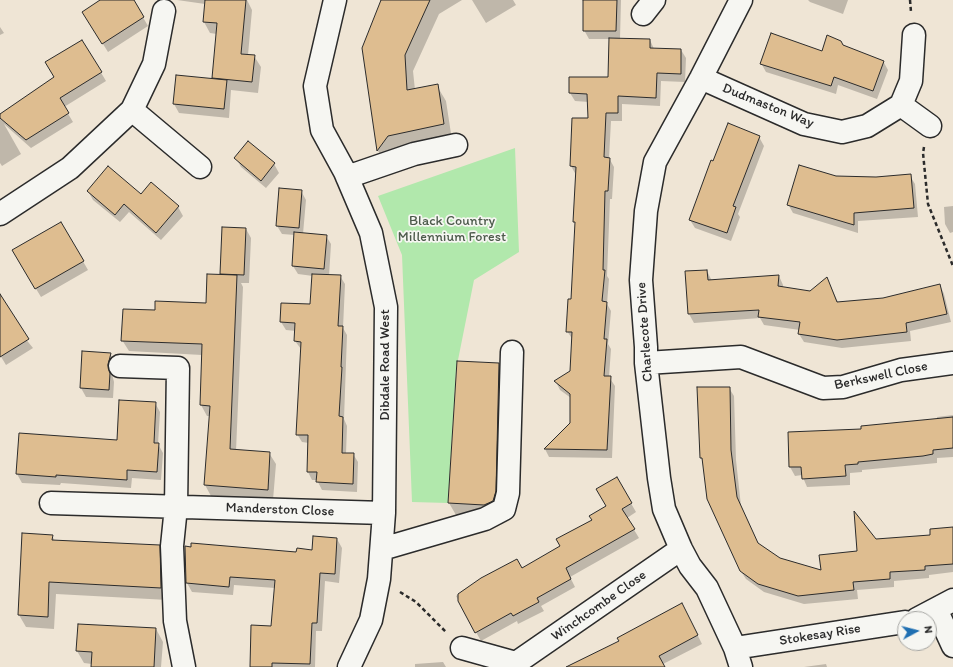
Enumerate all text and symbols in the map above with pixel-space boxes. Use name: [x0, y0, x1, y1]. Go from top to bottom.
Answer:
street label: Dudmaston Way: [720, 80, 816, 132]
park label: Black Country Millennium Forest: [398, 213, 506, 246]
street label: Charlecote Drive: [633, 282, 657, 382]
street label: Dibdale Road West: [377, 309, 393, 421]
street label: Berkswell Close: [833, 358, 929, 394]
street label: Manderston Close: [225, 500, 335, 520]
street label: Winchcombe Close: [548, 567, 650, 645]
north arrow: [897, 611, 937, 651]
street label: Stokesay Rise: [778, 620, 862, 650]
text: N: [922, 625, 935, 634]

